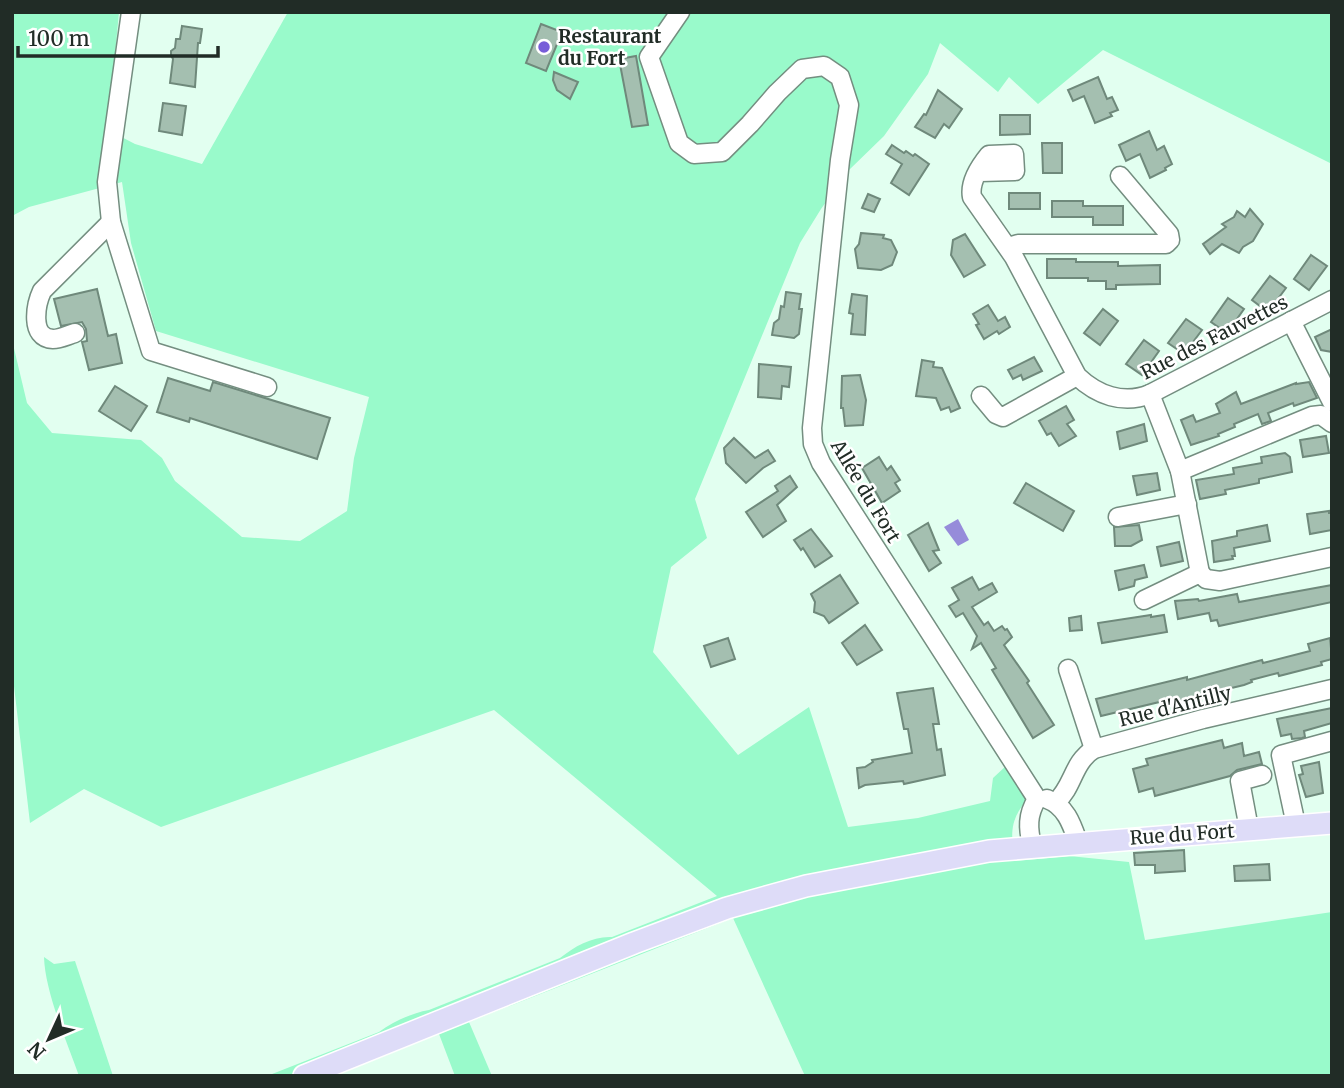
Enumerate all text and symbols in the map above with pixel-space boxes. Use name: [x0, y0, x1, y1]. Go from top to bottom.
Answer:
scale bar: [18, 14, 217, 58]
place label: Restaurant du Fort: [558, 24, 662, 70]
text: 100 m: [28, 25, 90, 52]
marker: Restaurant du Fort: [536, 39, 552, 55]
street label: Rue des Fauvettes: [1137, 290, 1291, 384]
street label: Allée du Fort: [825, 434, 906, 547]
street label: Rue d'Antilly: [1116, 680, 1234, 732]
street label: Rue du Fort: [1129, 818, 1236, 850]
north arrow: [14, 1004, 84, 1074]
text: N: [23, 1037, 51, 1065]

